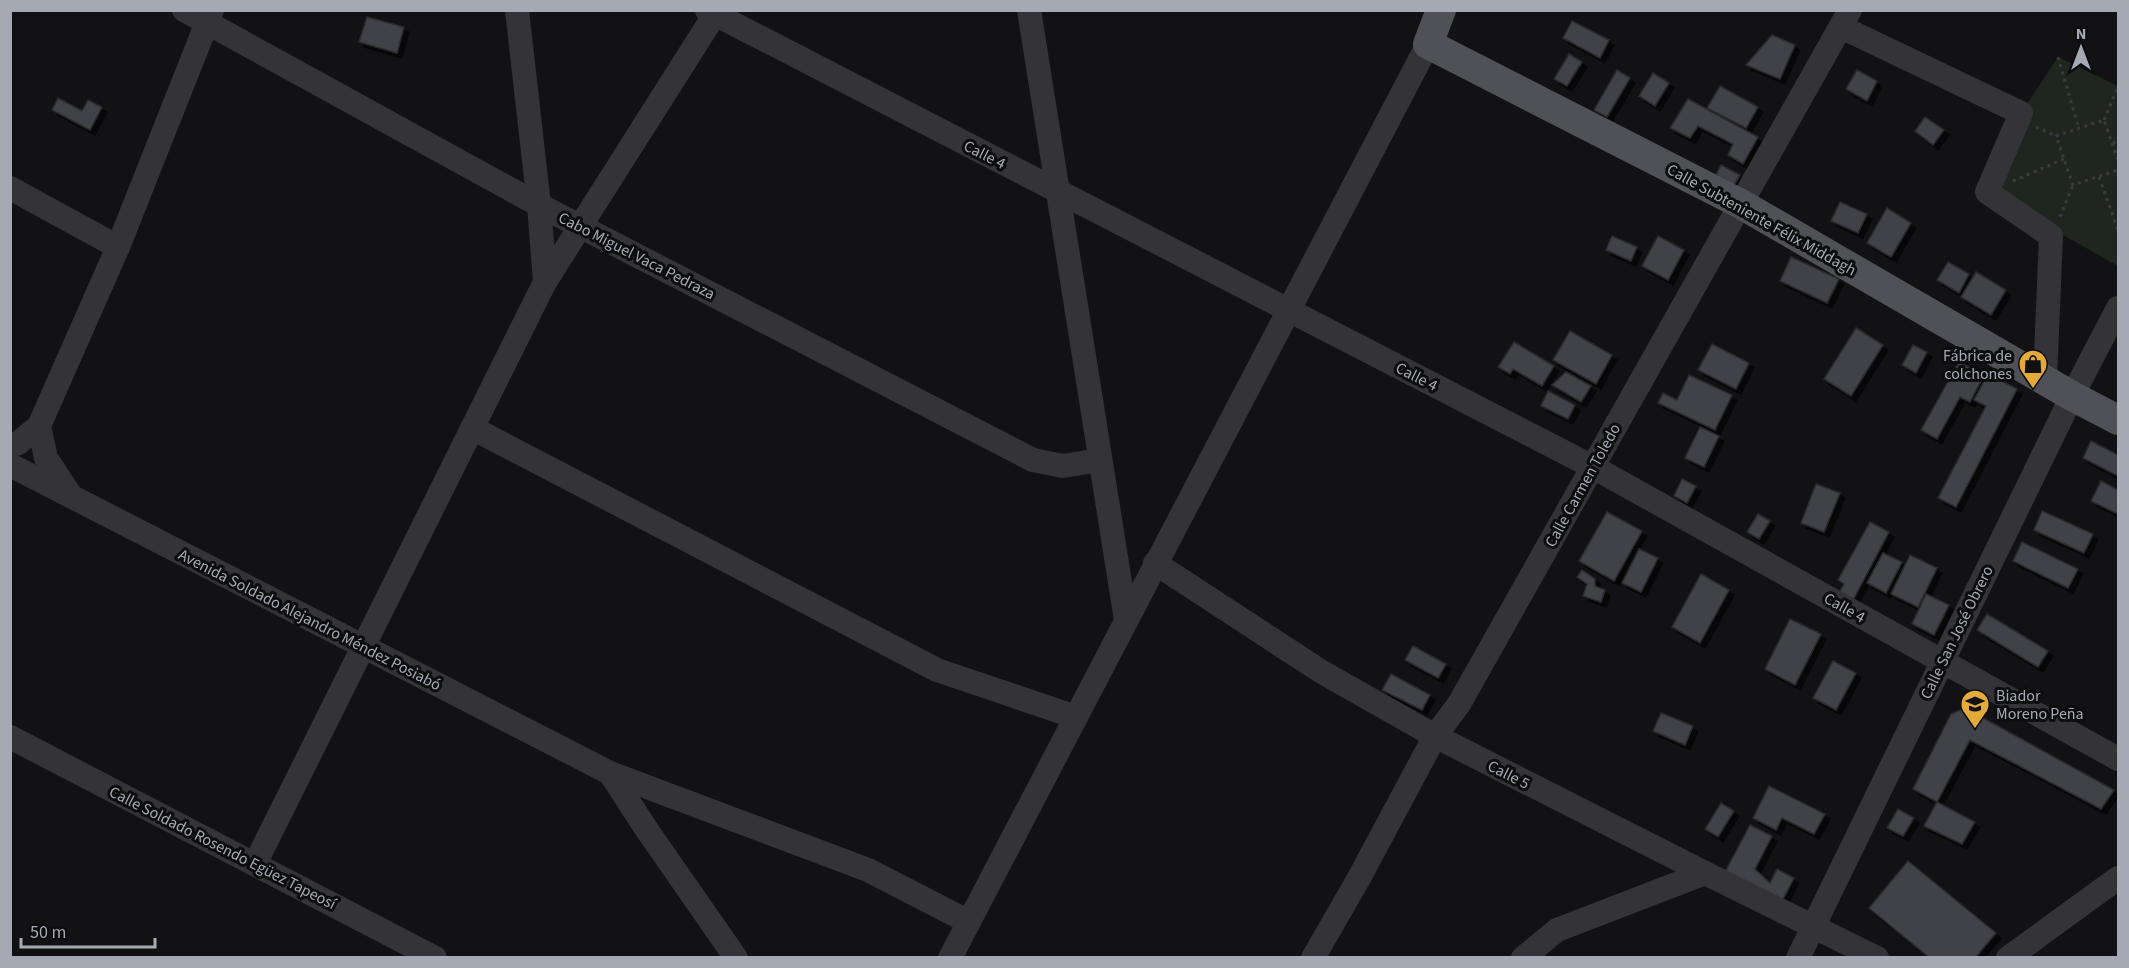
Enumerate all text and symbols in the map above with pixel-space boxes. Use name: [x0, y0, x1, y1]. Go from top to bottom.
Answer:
north arrow: [2051, 18, 2111, 78]
text: N: [2076, 23, 2086, 45]
street label: Calle 4: [960, 135, 1009, 175]
street label: Calle Subteniente Félix Middagh: [1663, 159, 1860, 281]
street label: Cabo Miguel Vaca Pedraza: [554, 207, 719, 305]
place label: Fábrica de colchones: [1943, 345, 2012, 385]
shop icon: Fábrica de colchones: [2017, 348, 2049, 390]
street label: Calle 4: [1392, 357, 1441, 397]
street label: Calle Carmen Toledo: [1540, 420, 1626, 551]
street label: Avenida Soldado Alejandro Méndez Posiabó: [174, 544, 445, 696]
street label: Calle San José Obrero: [1915, 562, 1999, 703]
street label: Calle 4: [1820, 587, 1869, 628]
place label: Biador Moreno Peña: [1996, 685, 2084, 725]
school or university icon: Biador Moreno Peña: [1959, 688, 1991, 730]
street label: Calle 5: [1484, 755, 1533, 795]
street label: Calle Soldado Rosendo Egüez Tapeosí: [105, 781, 341, 915]
scale bar: [21, 911, 154, 949]
text: 50 m: [30, 920, 66, 945]

